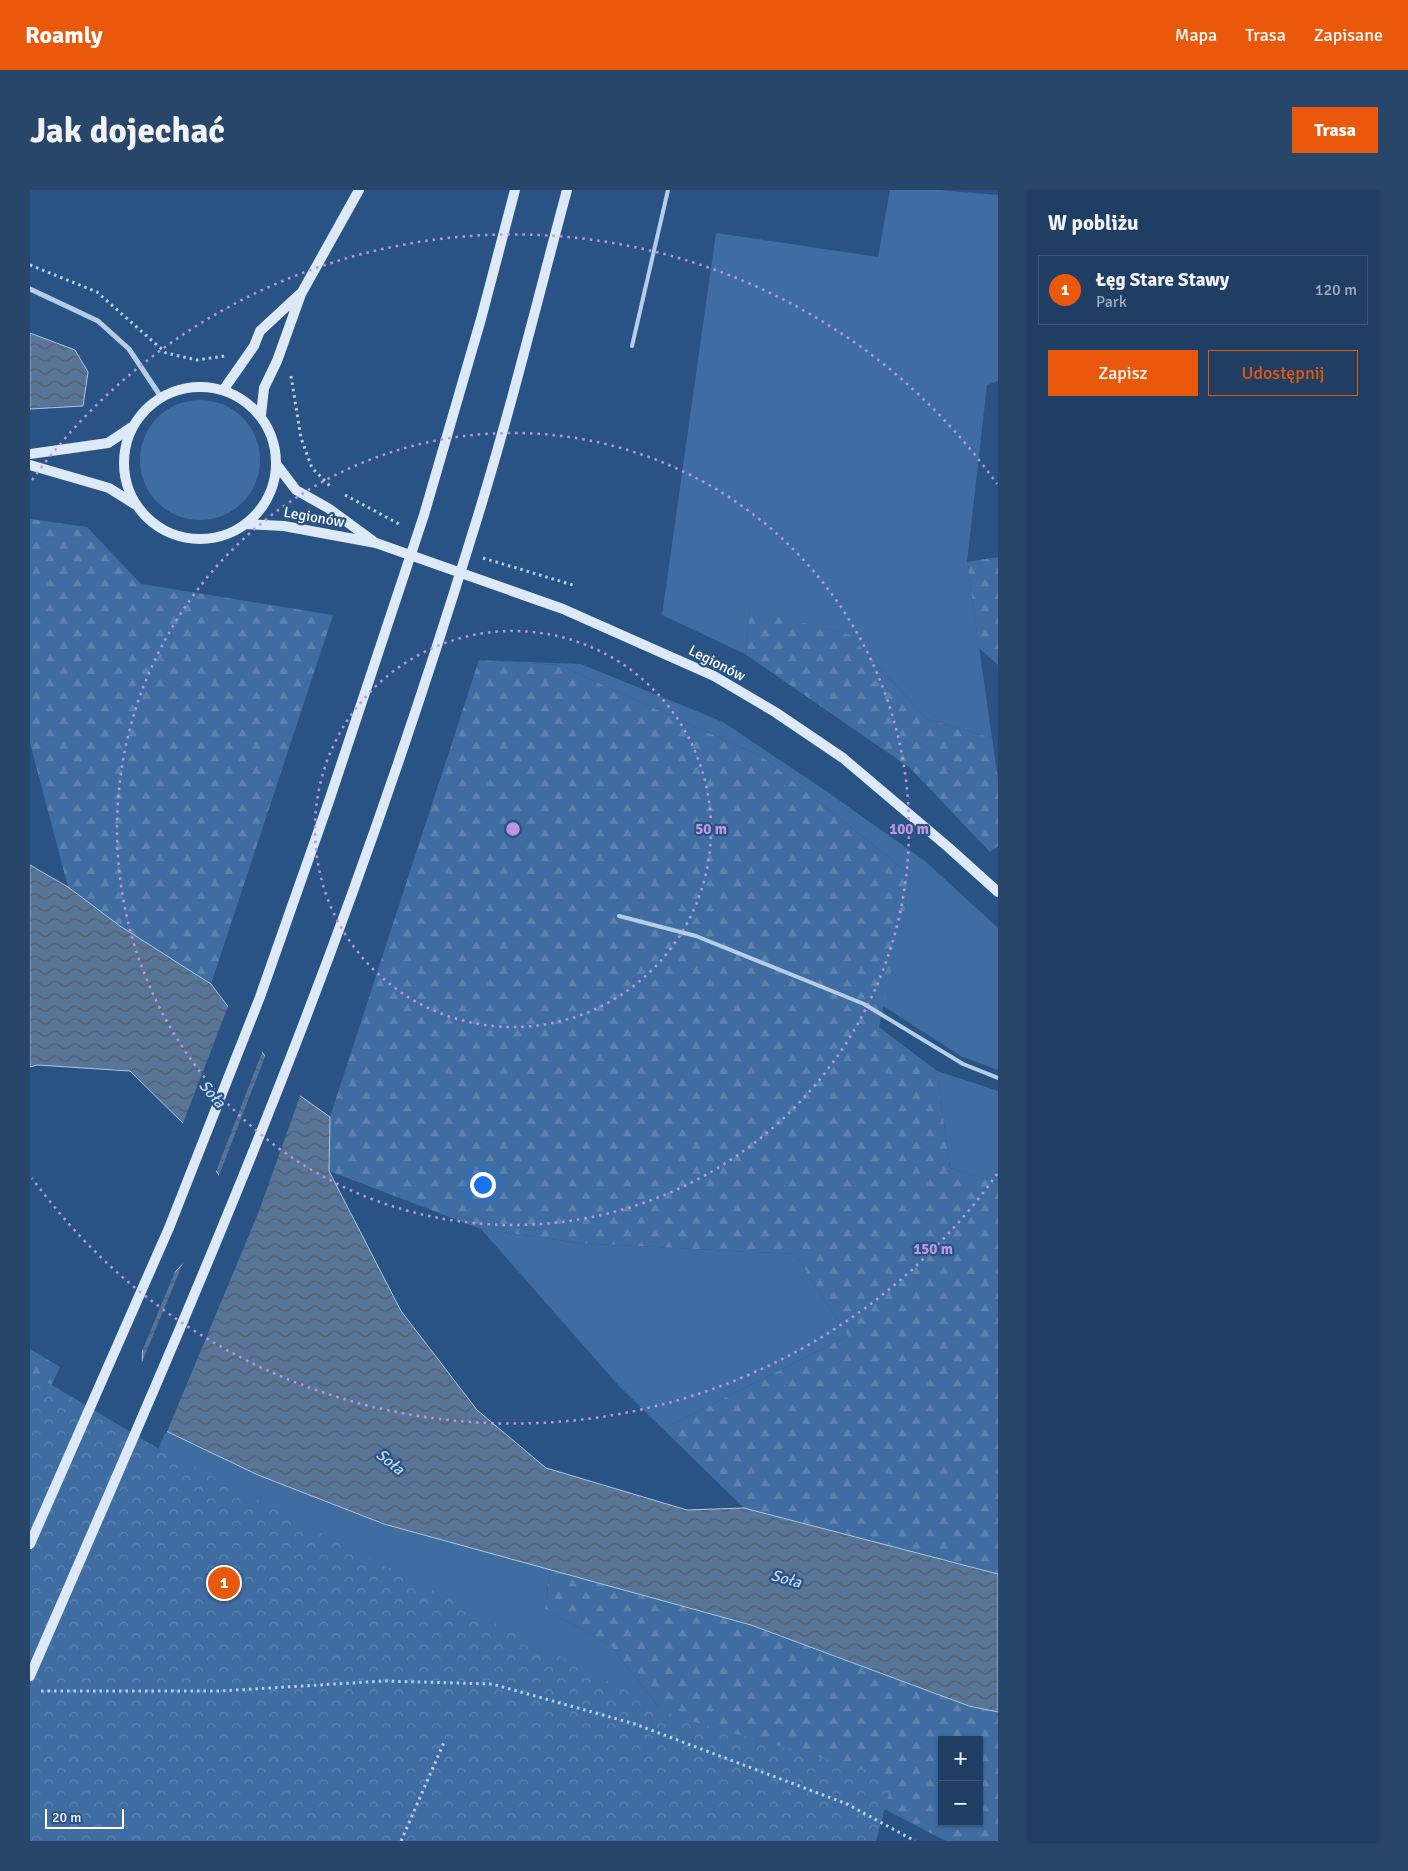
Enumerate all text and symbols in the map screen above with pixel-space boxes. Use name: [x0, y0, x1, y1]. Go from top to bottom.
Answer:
text: Roamly: [25, 20, 103, 50]
text: Mapa: [1175, 24, 1217, 46]
text: Trasa: [1245, 24, 1286, 46]
text: Zapisane: [1314, 24, 1383, 46]
button: Trasa: [1292, 107, 1378, 153]
text: Jak dojechać: [30, 109, 225, 152]
text: W pobliżu: [1048, 210, 1139, 236]
text: Łęg Stare Stawy: [1096, 268, 1229, 292]
text: 1: [1061, 280, 1069, 300]
text: 120 m: [1315, 280, 1357, 300]
text: Park: [1096, 292, 1127, 312]
button: Zapisz: [1048, 350, 1198, 396]
button: Udostępnij: [1208, 350, 1358, 396]
street label: Legionów: [282, 503, 346, 531]
street label: Legionów: [686, 641, 749, 685]
centre of rings: [504, 820, 522, 838]
text: 50 m: [695, 820, 727, 838]
text: 100 m: [889, 820, 929, 838]
water label: Soła: [194, 1076, 230, 1113]
your location: [470, 1172, 496, 1198]
text: 150 m: [913, 1240, 953, 1258]
water label: Soła: [372, 1445, 409, 1480]
pin: 1: [208, 1564, 240, 1602]
water label: Soła: [769, 1565, 804, 1593]
map controls: [938, 1736, 983, 1826]
button: +: [938, 1736, 983, 1781]
button: −: [938, 1781, 983, 1826]
scale bar: [45, 1806, 124, 1829]
text: 20 m: [52, 1809, 81, 1826]

